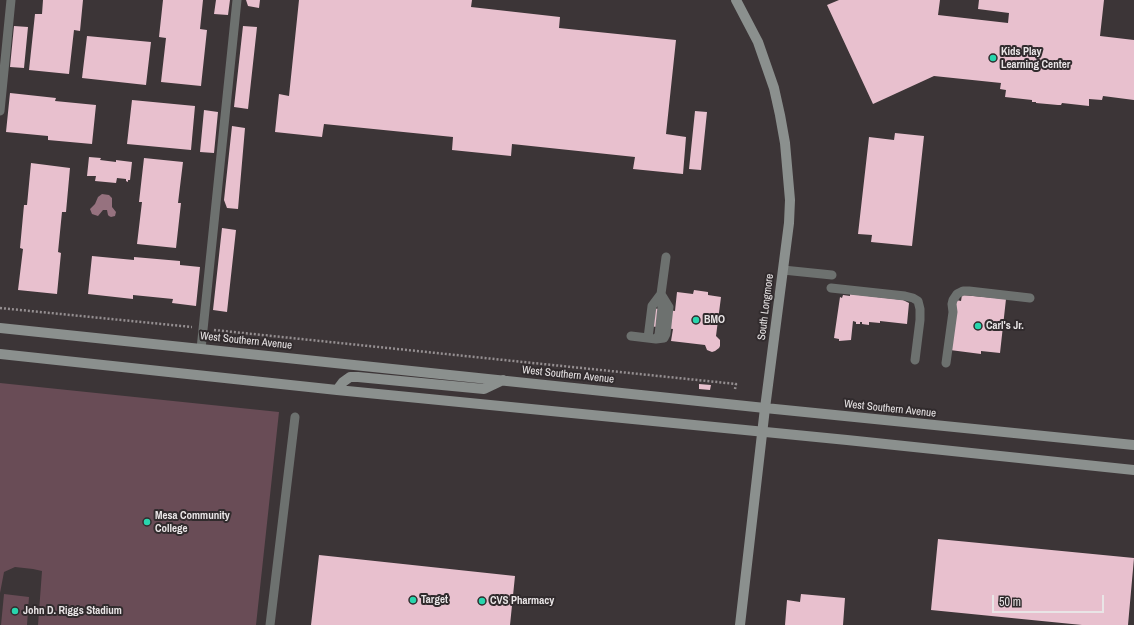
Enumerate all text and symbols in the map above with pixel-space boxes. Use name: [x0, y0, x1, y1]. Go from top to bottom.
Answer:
place label: Kids Play Learning Center: [1001, 45, 1070, 71]
marker: Kids Play Learning Center: [988, 53, 998, 63]
street label: South Longmore: [755, 273, 777, 341]
place label: BMO: [704, 313, 725, 327]
marker: BMO: [691, 315, 701, 325]
place label: Carl's Jr.: [986, 319, 1024, 333]
marker: Carl's Jr.: [973, 321, 983, 331]
street label: West Southern Avenue: [199, 330, 293, 352]
street label: West Southern Avenue: [521, 364, 615, 386]
street label: West Southern Avenue: [843, 398, 937, 420]
place label: Mesa Community College: [155, 509, 230, 535]
marker: Mesa Community College: [142, 517, 152, 527]
scale bar: [994, 587, 1106, 613]
place label: Target: [421, 593, 448, 607]
place label: CVS Pharmacy: [490, 594, 554, 608]
text: 50 m: [999, 594, 1021, 610]
marker: Target: [408, 595, 418, 605]
marker: CVS Pharmacy: [477, 596, 487, 606]
place label: John D. Riggs Stadium: [23, 604, 122, 618]
marker: John D. Riggs Stadium: [10, 606, 20, 616]

